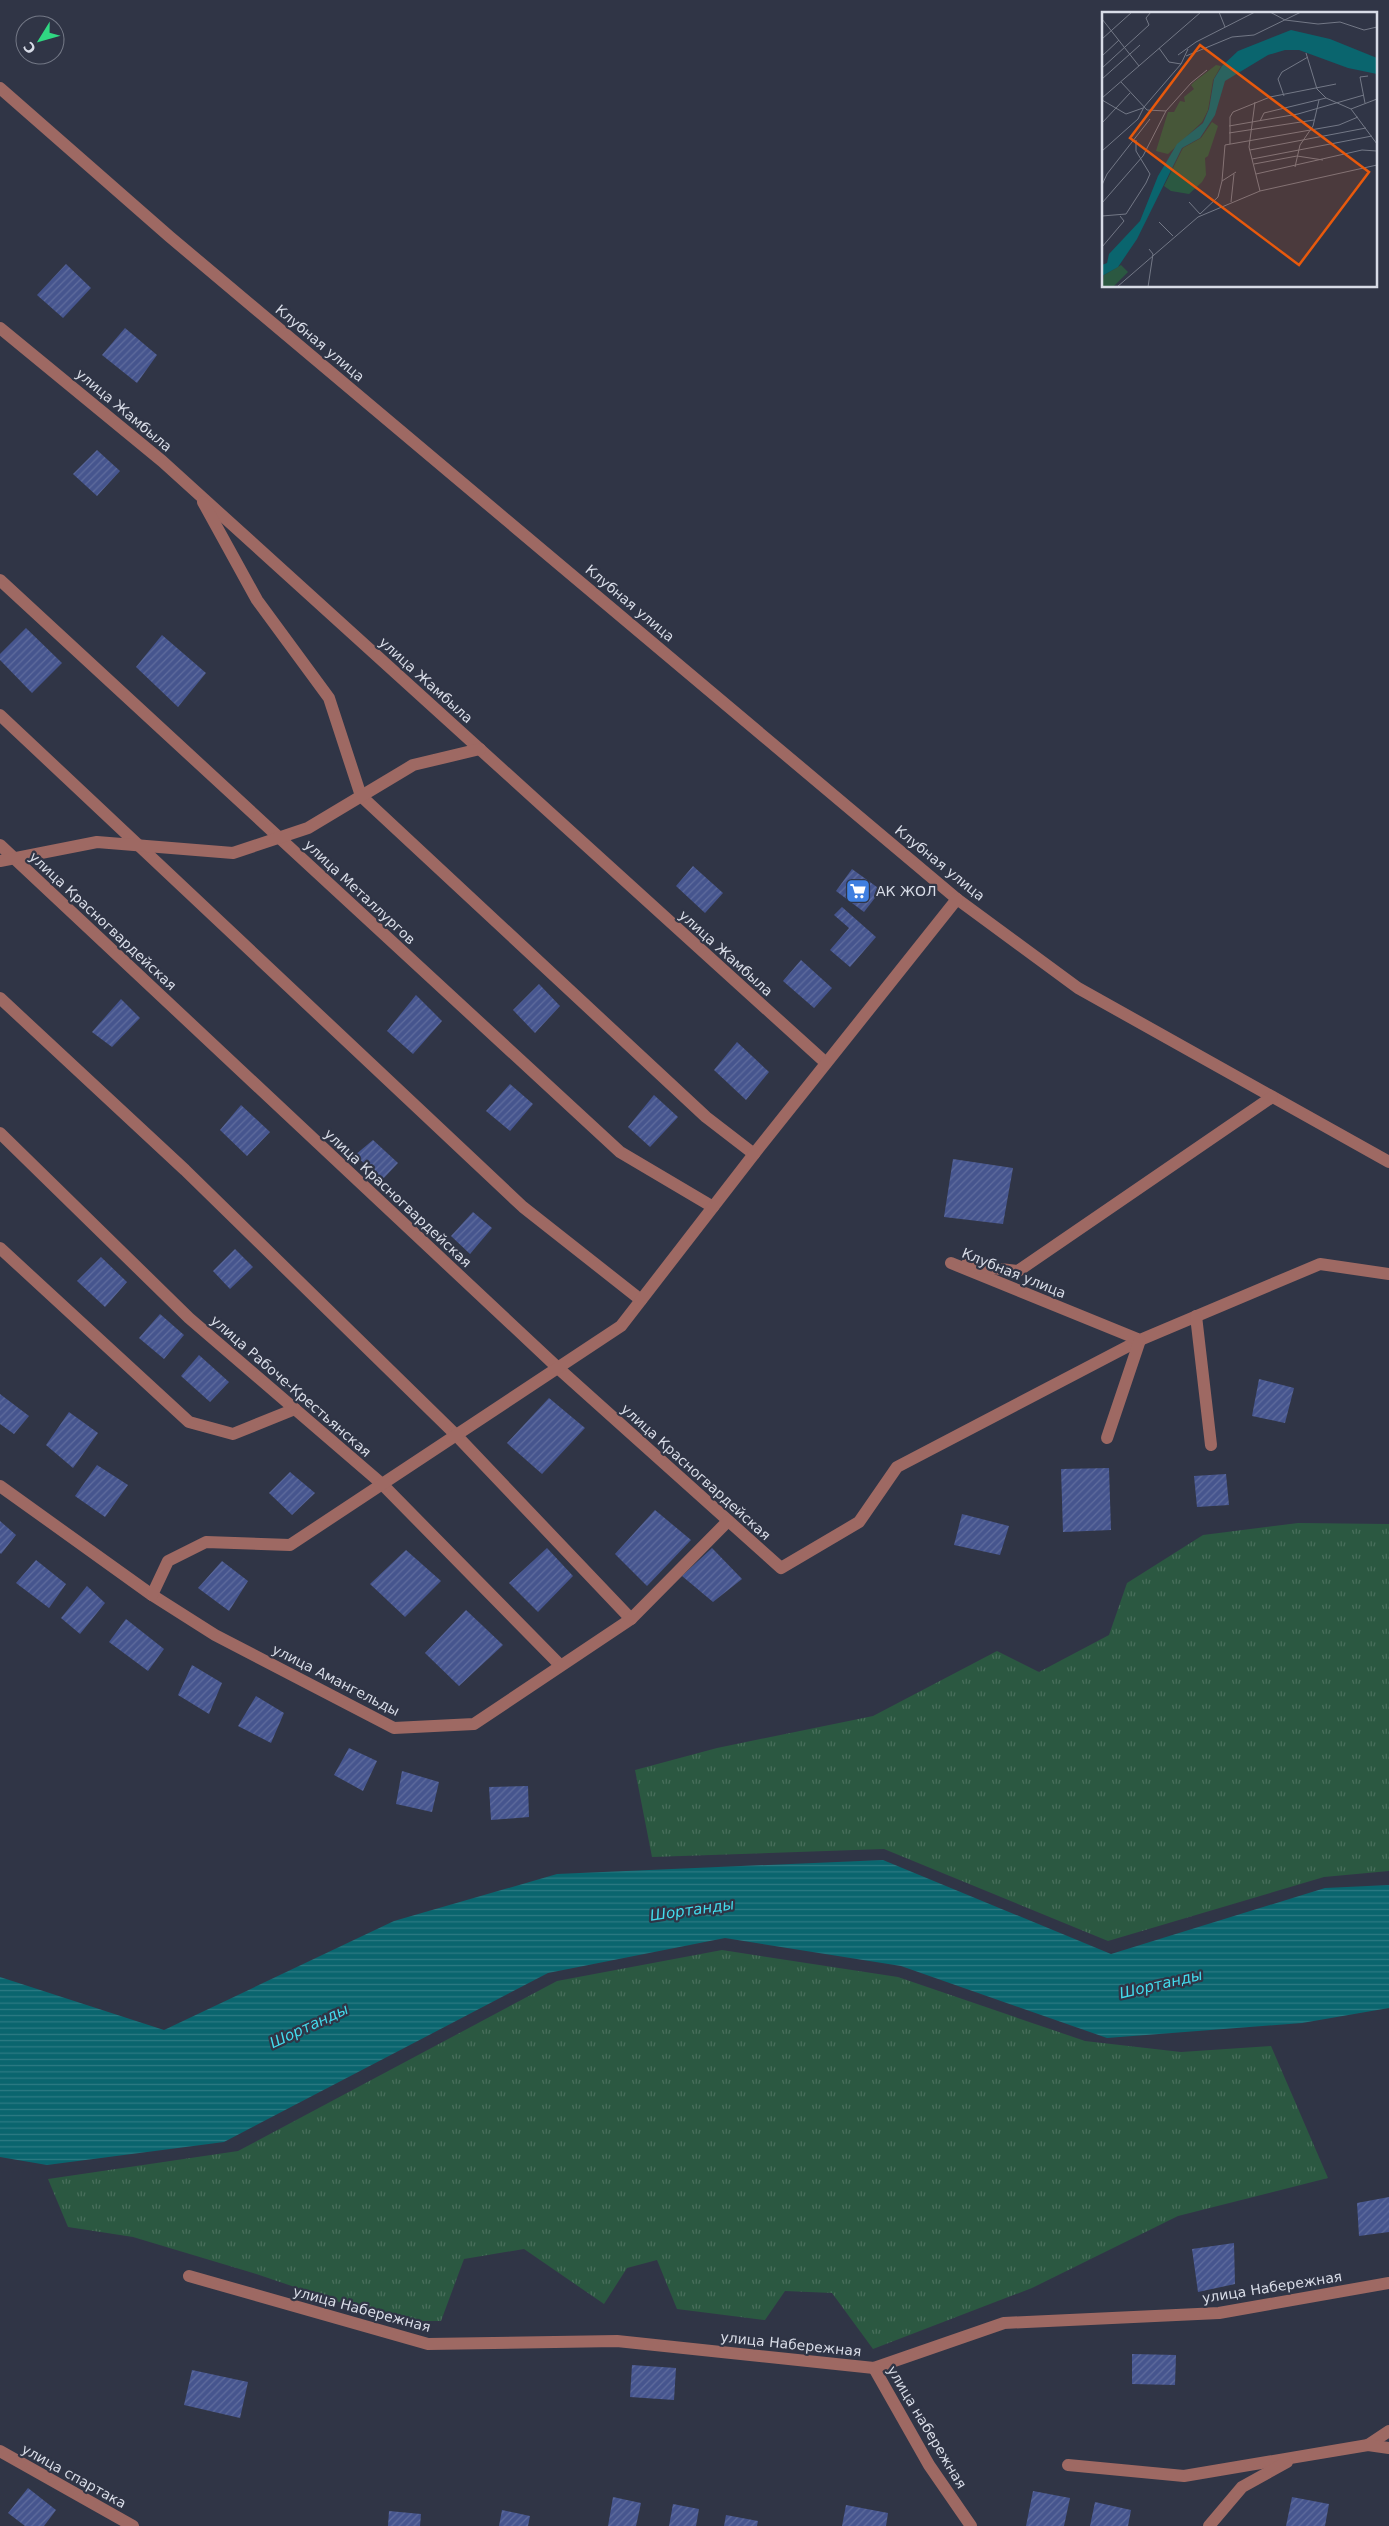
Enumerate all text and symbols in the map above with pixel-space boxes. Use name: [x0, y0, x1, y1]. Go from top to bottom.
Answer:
inset map: [1102, 12, 1376, 288]
north arrow: [15, 15, 65, 65]
text: С: [20, 39, 39, 57]
street label: Клубная улица: [272, 301, 368, 385]
street label: улица Жамбыла: [73, 365, 175, 455]
street label: Клубная улица: [582, 561, 678, 645]
street label: улица Жамбыла: [376, 634, 476, 726]
street label: Клубная улица: [892, 822, 988, 904]
street label: улица Металлургов: [301, 837, 419, 947]
street label: улица Красногвардейская: [26, 849, 180, 993]
supermarket icon: АК ЖОЛ: [845, 878, 871, 904]
place label: АК ЖОЛ: [876, 883, 937, 899]
street label: улица Жамбыла: [676, 907, 776, 999]
street label: улица Красногвардейская: [321, 1126, 475, 1270]
street label: Клубная улица: [960, 1245, 1068, 1301]
street label: улица Рабоче-Крестьянская: [208, 1312, 374, 1460]
street label: улица Красногвардейская: [618, 1401, 774, 1543]
street label: улица Амангельды: [270, 1641, 402, 1719]
water label: Шортанды: [649, 1895, 735, 1925]
water label: Шортанды: [1118, 1966, 1204, 2002]
water label: Шортанды: [267, 2000, 351, 2052]
street label: улица Набережная: [1201, 2268, 1343, 2306]
street label: улица Набережная: [292, 2283, 432, 2335]
street label: улица Набережная: [720, 2329, 862, 2359]
street label: улица набережная: [884, 2363, 970, 2491]
street label: улица спартака: [19, 2441, 129, 2511]

